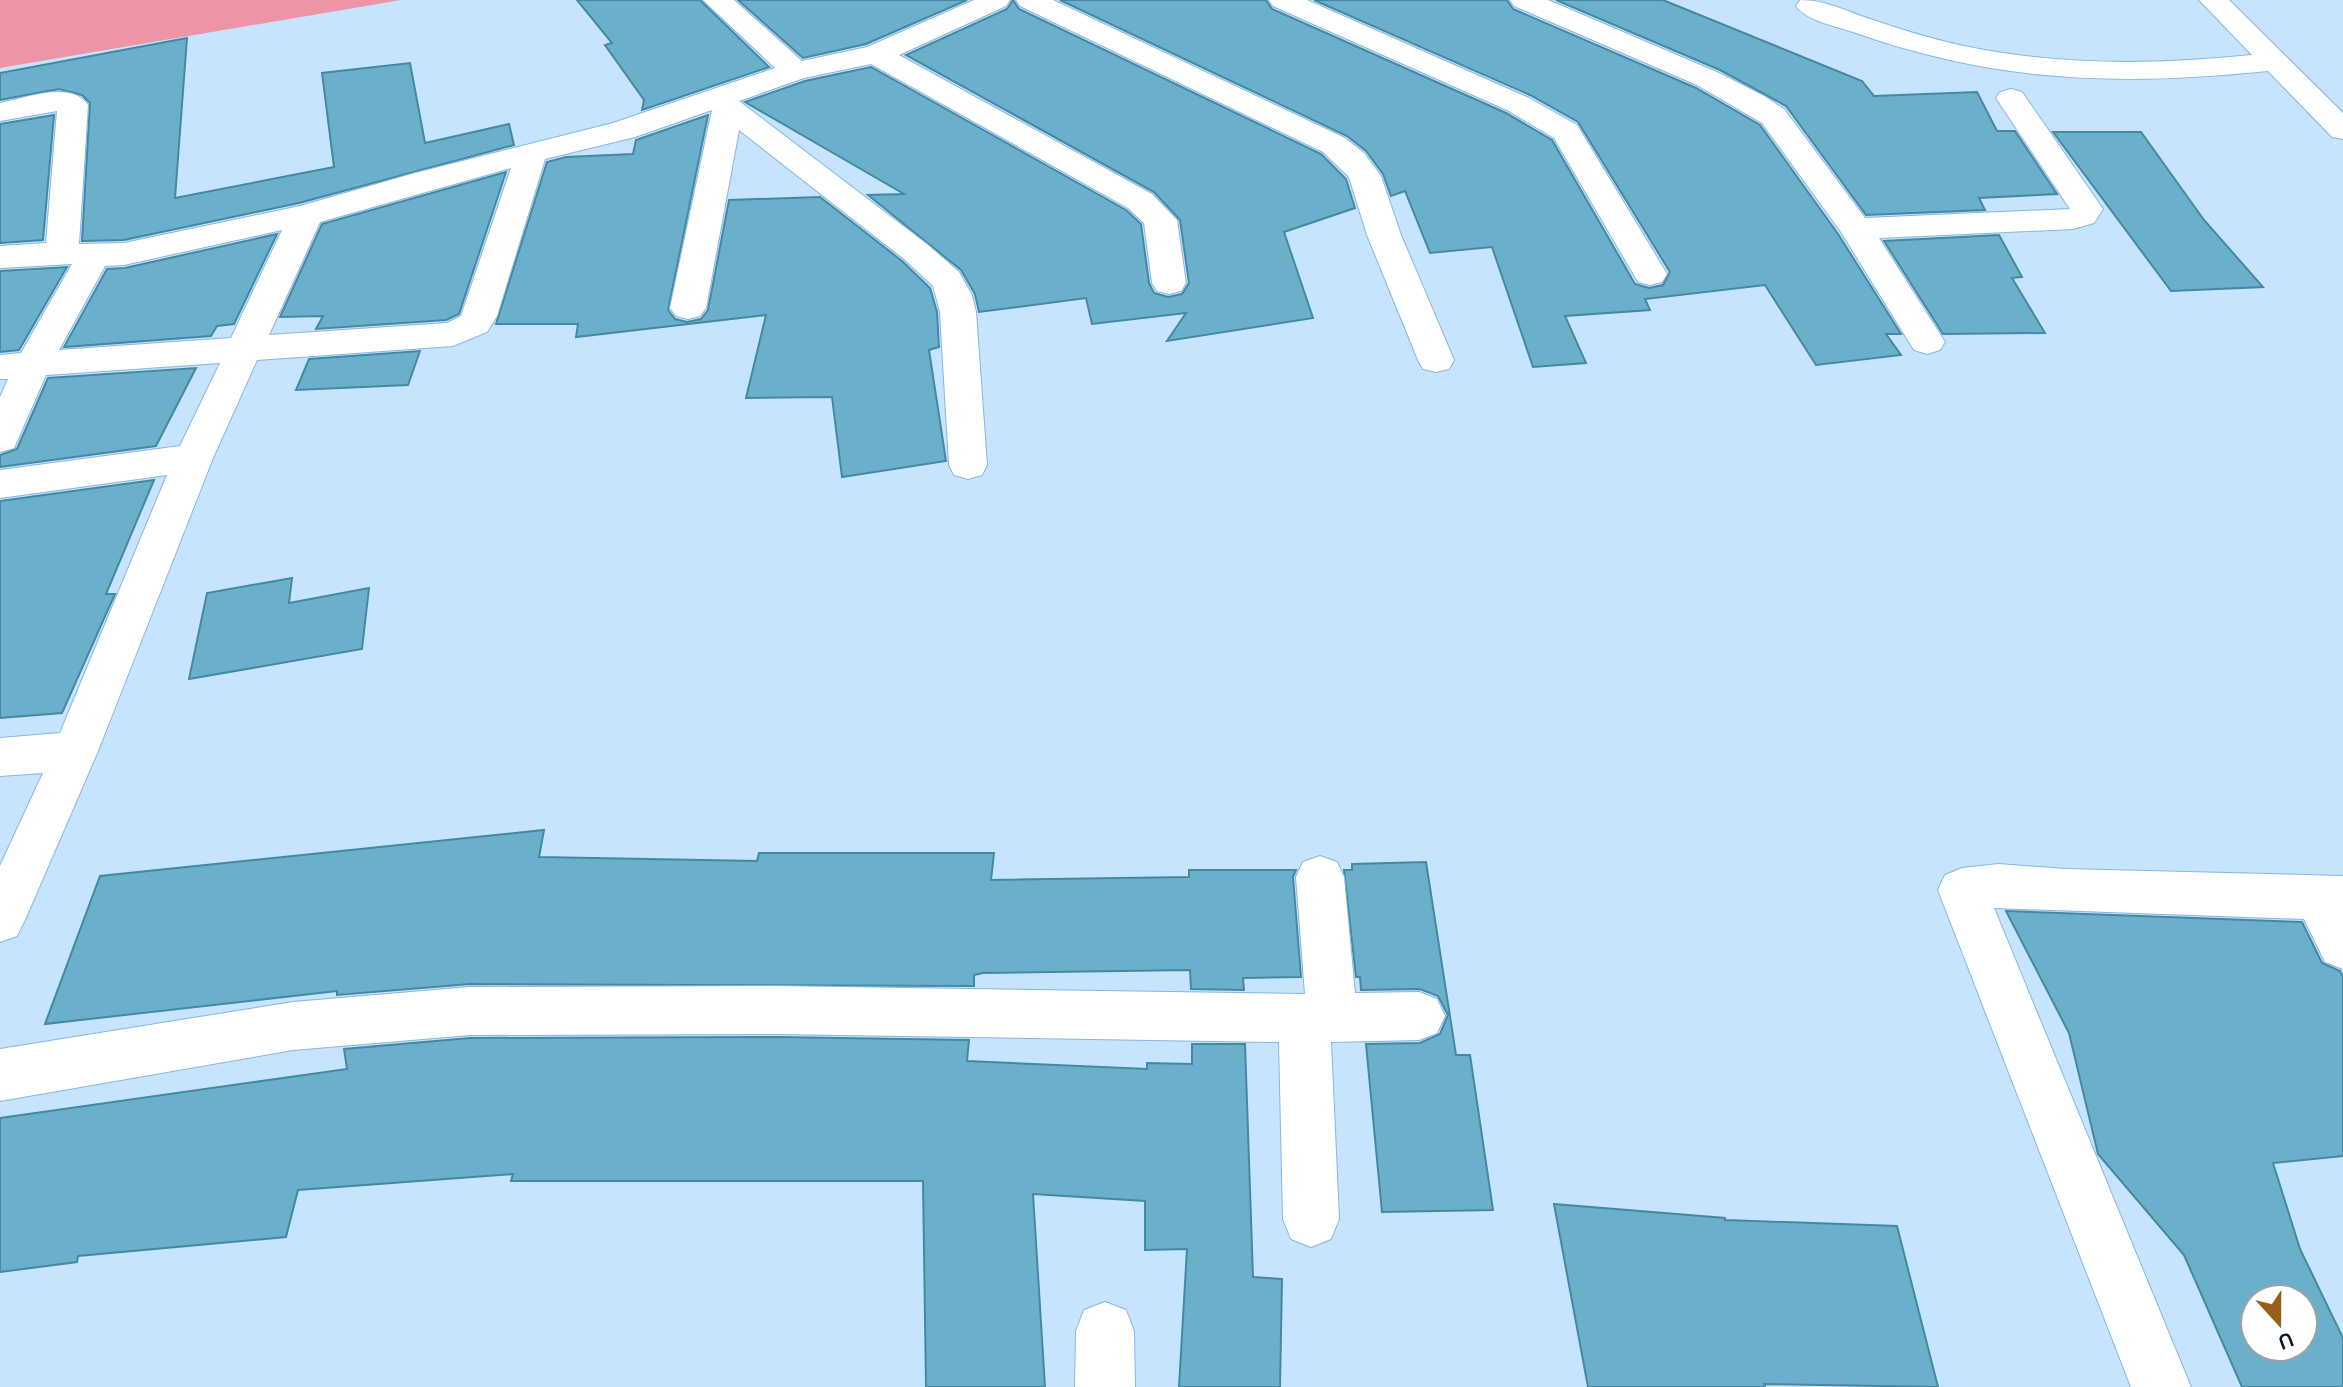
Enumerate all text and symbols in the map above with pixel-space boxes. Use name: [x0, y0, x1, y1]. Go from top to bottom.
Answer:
north arrow: [2239, 1283, 2319, 1363]
text: U: [2274, 1326, 2298, 1356]

